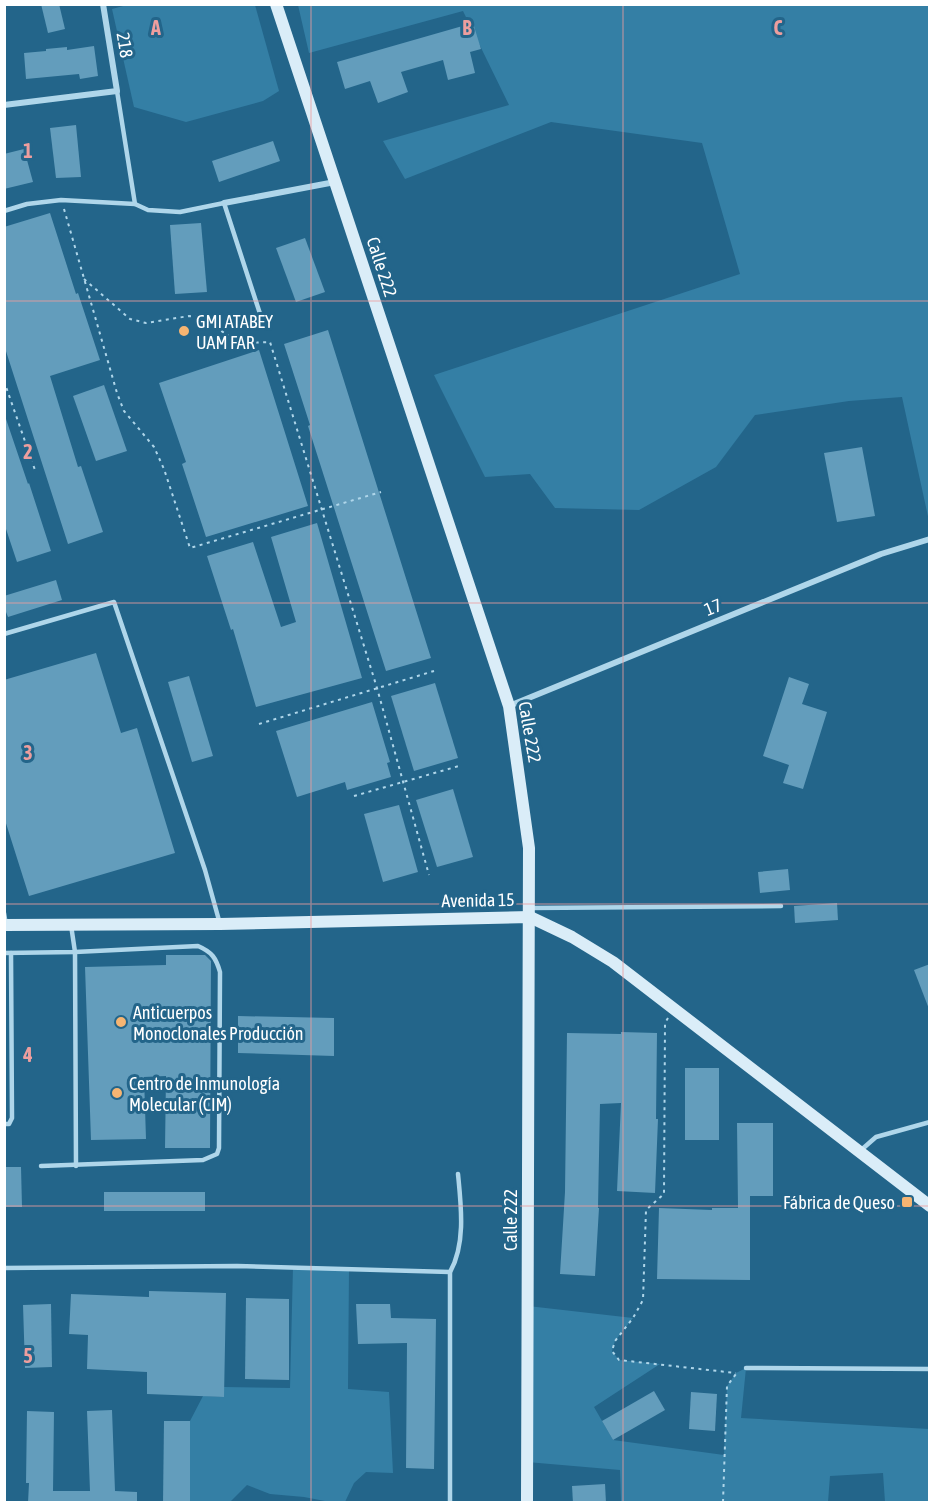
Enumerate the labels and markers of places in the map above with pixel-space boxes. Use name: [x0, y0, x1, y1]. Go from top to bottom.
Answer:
place label: GMI ATABEY UAM FAR: [196, 311, 273, 353]
marker: GMI ATABEY UAM FAR: [177, 324, 191, 338]
place label: Anticuerpos Monoclonales Producción: [133, 1002, 304, 1044]
marker: Anticuerpos Monoclonales Producción: [114, 1015, 128, 1029]
place label: Centro de Inmunología Molecular (CIM): [129, 1073, 280, 1115]
marker: Centro de Inmunología Molecular (CIM): [110, 1086, 124, 1100]
place label: Fábrica de Queso: [783, 1192, 895, 1213]
marker: Fábrica de Queso: [900, 1195, 914, 1209]

